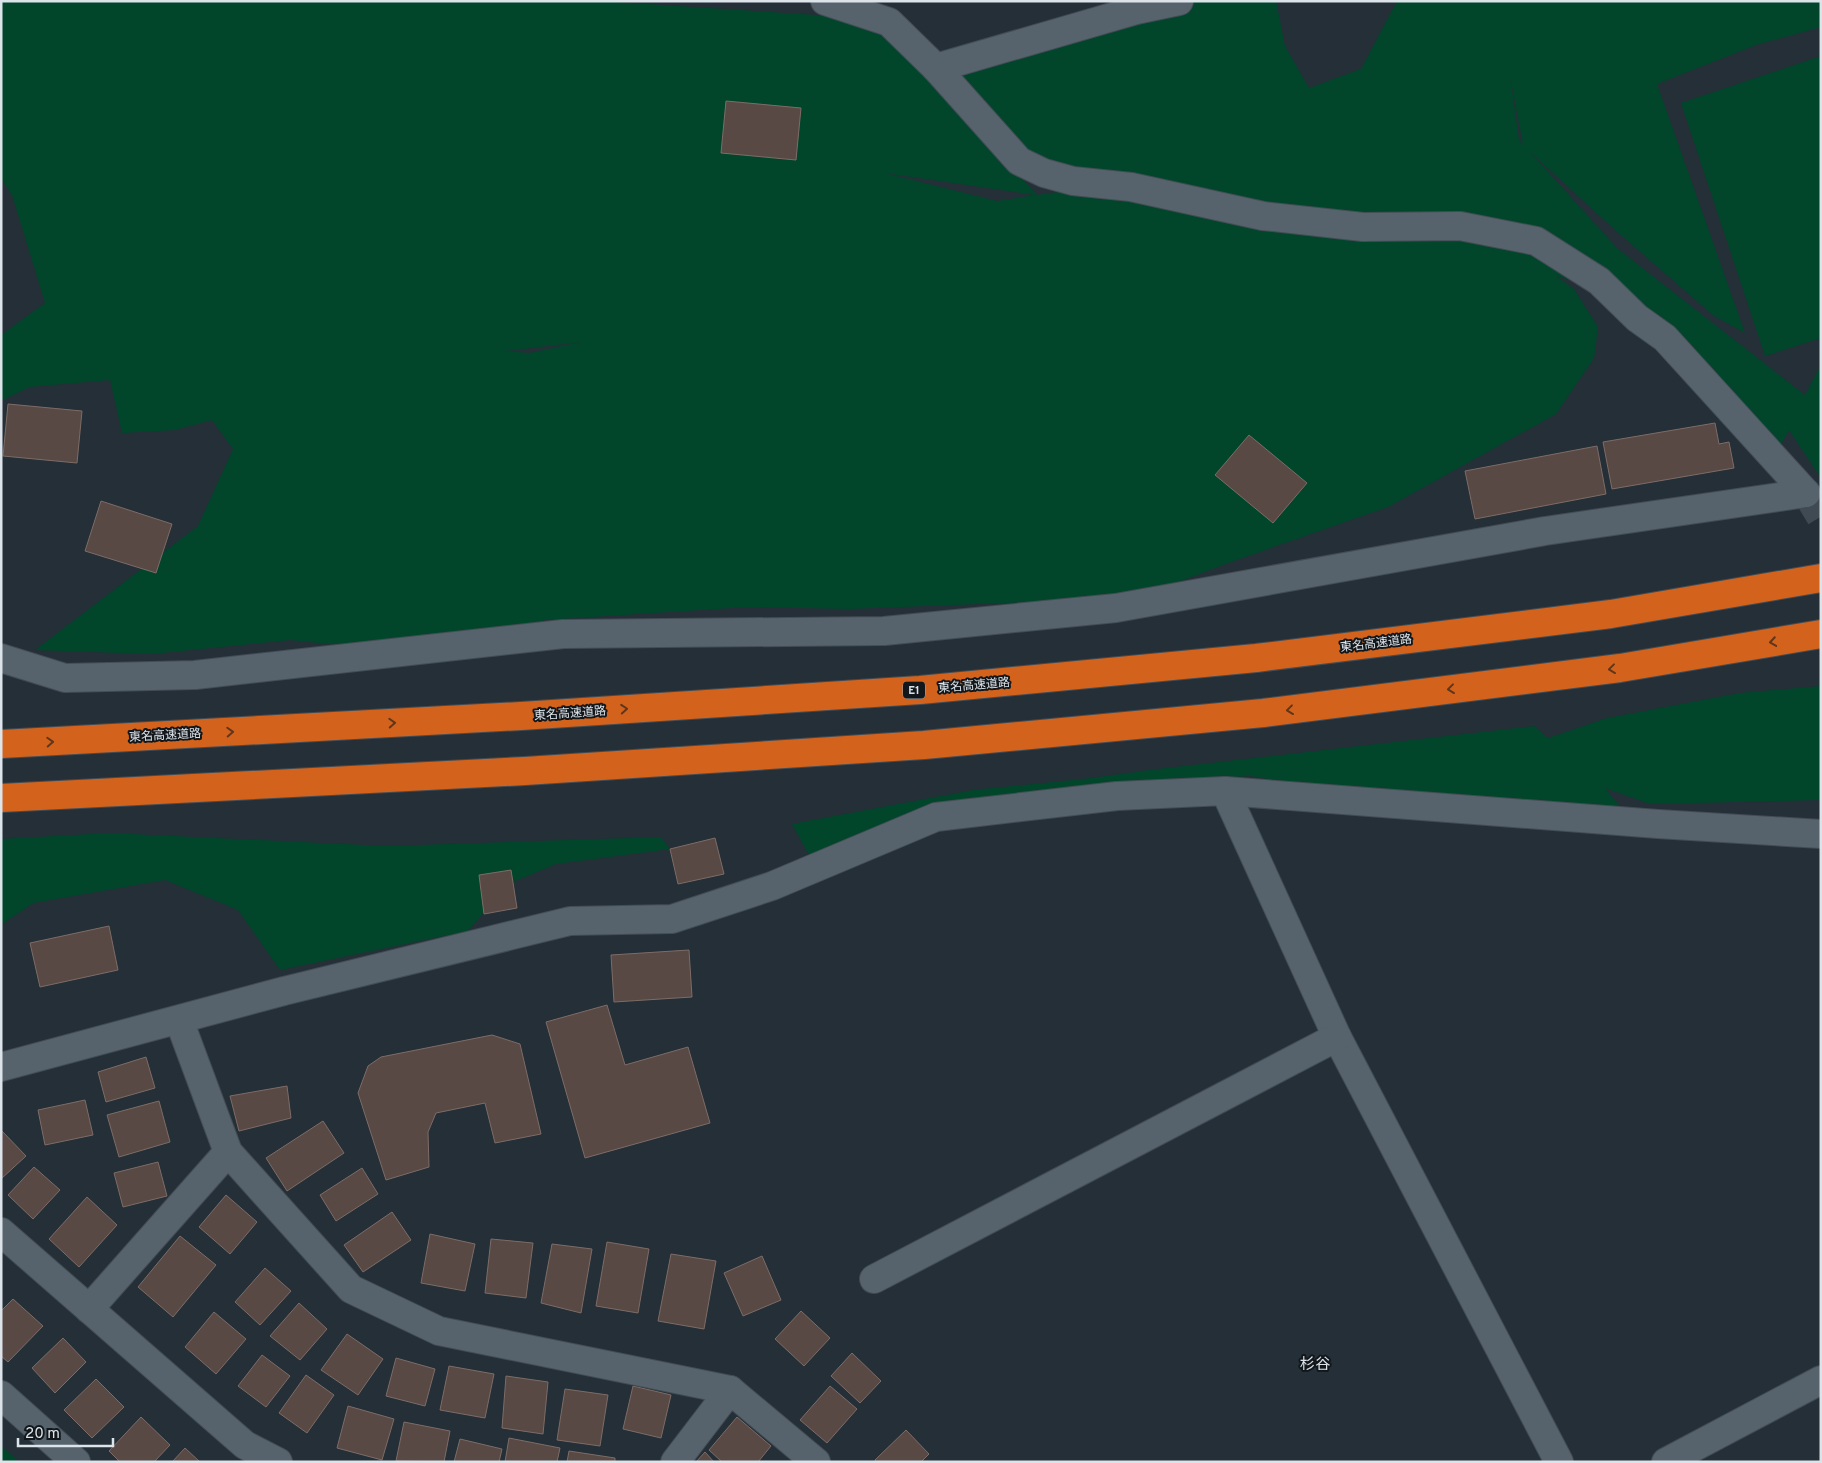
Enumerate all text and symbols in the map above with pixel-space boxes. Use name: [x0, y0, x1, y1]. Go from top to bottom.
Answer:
street label: 東名高速道路: [1339, 632, 1413, 656]
one-way arrow: [1768, 636, 1776, 647]
one-way arrow: [1608, 663, 1617, 673]
street label: 東名高速道路: [938, 675, 1011, 697]
road number: E1: [903, 682, 925, 698]
one-way arrow: [1447, 683, 1455, 694]
street label: 東名高速道路: [534, 704, 607, 724]
one-way arrow: [620, 704, 628, 715]
one-way arrow: [1286, 704, 1294, 715]
one-way arrow: [388, 718, 396, 729]
street label: 東名高速道路: [129, 726, 201, 746]
one-way arrow: [226, 726, 234, 737]
one-way arrow: [46, 736, 54, 747]
district label: 杉谷: [1300, 1356, 1330, 1375]
scale bar: [18, 1416, 112, 1448]
text: 20 m: [25, 1425, 60, 1444]

